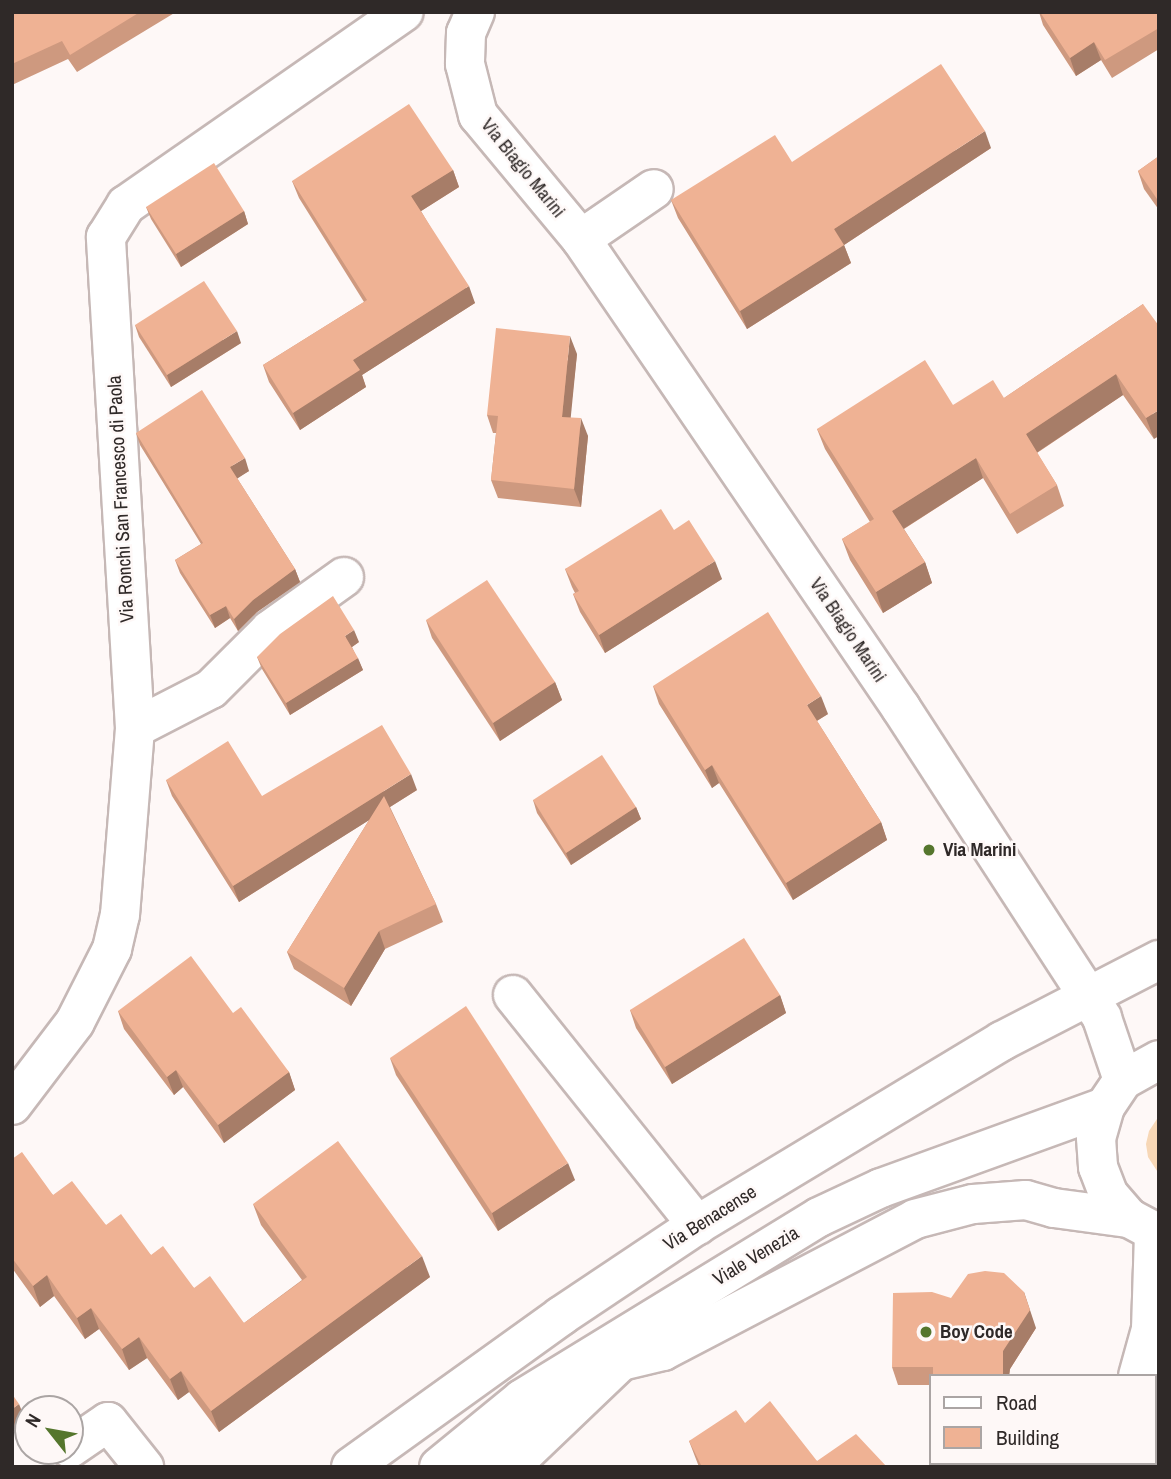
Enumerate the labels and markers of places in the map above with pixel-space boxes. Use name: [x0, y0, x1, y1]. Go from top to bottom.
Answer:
place label: Via Marini: [943, 839, 1016, 861]
marker: Via Marini: [921, 842, 937, 858]
place label: Boy Code: [940, 1321, 1013, 1343]
marker: Boy Code: [918, 1324, 934, 1340]

